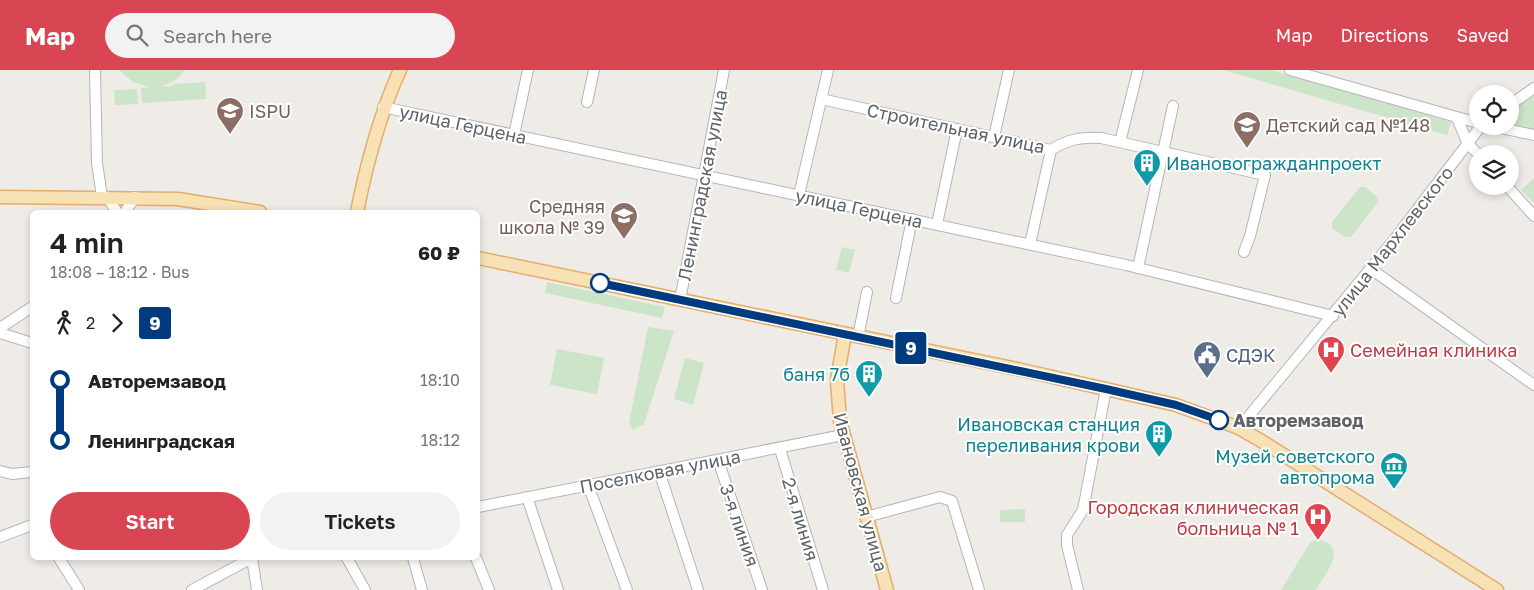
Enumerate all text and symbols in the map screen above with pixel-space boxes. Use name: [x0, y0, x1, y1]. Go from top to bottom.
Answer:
search box: [105, 13, 455, 58]
text: Map: [25, 21, 75, 50]
icon: search: [123, 21, 151, 49]
text: Search here: [163, 24, 272, 47]
text: Map: [1276, 24, 1312, 46]
text: Directions: [1340, 24, 1428, 46]
text: Saved: [1456, 24, 1509, 46]
map controls: [1469, 85, 1519, 195]
button: locate: [1469, 85, 1519, 135]
street label: Ленинградская улица: [673, 88, 731, 282]
school or university icon: ISPU: [215, 96, 245, 135]
street label: Строительная улица: [865, 98, 1047, 158]
place label: ISPU: [249, 100, 291, 122]
street label: улица Герцена: [397, 100, 529, 148]
school or university icon: Детский сад №148: [1232, 110, 1262, 149]
place label: Детский сад №148: [1266, 114, 1430, 136]
button: layers: [1469, 145, 1519, 195]
building icon: Ивановогражданпроект: [1132, 148, 1162, 187]
place label: Ивановогражданпроект: [1166, 152, 1382, 174]
street label: улица Мархлевского: [1327, 162, 1457, 320]
street label: улица Герцена: [793, 184, 925, 232]
place label: Средняя школа № 39: [499, 195, 605, 238]
school or university icon: Средняя школа № 39: [609, 201, 639, 240]
text: 4 min: [50, 226, 124, 259]
text: 60 ₽: [418, 241, 460, 264]
text: 18:08 – 18:12 · Bus: [50, 262, 190, 282]
unlabelled marker: [590, 273, 610, 293]
icon: walk: [50, 309, 78, 337]
icon: forward: [103, 309, 131, 337]
text: 9: [149, 312, 161, 334]
text: 2: [86, 313, 95, 333]
line badge: 9: [895, 332, 927, 364]
hospital icon: Семейная клиника: [1316, 335, 1346, 374]
text: 9: [905, 337, 917, 359]
place label: Семейная клиника: [1350, 339, 1518, 361]
public building icon: СДЭК: [1192, 340, 1222, 379]
place label: СДЭК: [1226, 344, 1276, 366]
building icon: баня 7б: [854, 359, 884, 398]
place label: баня 7б: [783, 363, 850, 385]
text: Авторемзавод: [88, 369, 226, 392]
text: 18:10: [420, 370, 460, 390]
place label: Авторемзавод: [1233, 409, 1364, 431]
street label: Ивановская улица: [829, 410, 893, 574]
marker: Авторемзавод: [1209, 410, 1229, 430]
place label: Ивановская станция переливания крови: [957, 413, 1140, 456]
building icon: Ивановская станция переливания крови: [1144, 419, 1174, 458]
text: Ленинградская: [88, 429, 235, 452]
text: 18:12: [421, 430, 460, 450]
street label: Поселковая улица: [578, 445, 742, 497]
place label: Музей советского автопрома: [1215, 445, 1375, 488]
museum icon: Музей советского автопрома: [1379, 451, 1409, 490]
street label: 2-я линия: [778, 475, 824, 563]
street label: 3-я линия: [716, 481, 764, 569]
button: Start: [50, 492, 250, 550]
button: Tickets: [260, 492, 460, 550]
place label: Городская клиническая больница № 1: [1088, 496, 1299, 539]
hospital icon: Городская клиническая больница № 1: [1303, 502, 1333, 541]

